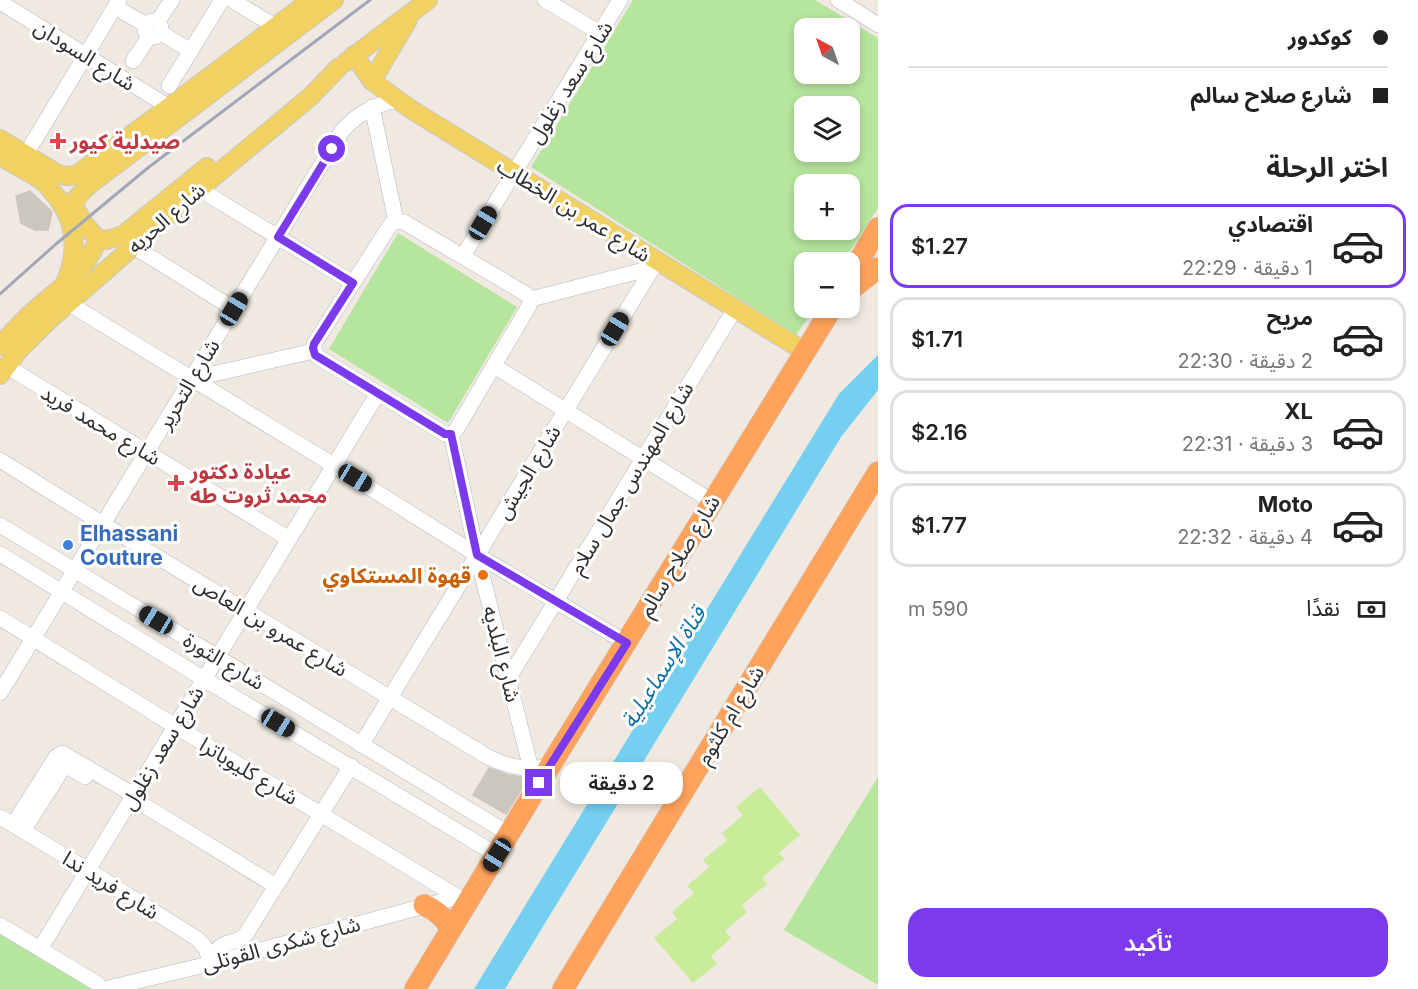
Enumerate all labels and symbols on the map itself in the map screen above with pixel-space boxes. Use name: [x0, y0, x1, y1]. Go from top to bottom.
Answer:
street label: شارع السودان: [28, 14, 140, 98]
street label: شارع سعد زغلول: [522, 16, 620, 150]
north arrow: [794, 18, 860, 84]
place label: صيدلية كيور: [69, 129, 180, 154]
marker: صيدلية كيور: [51, 134, 65, 148]
route start: [318, 135, 345, 162]
street label: شارع عمر بن الخطاب: [491, 153, 655, 270]
street label: شارع الحريه: [122, 177, 212, 261]
car: [466, 203, 500, 243]
car: [217, 289, 251, 329]
car: [598, 309, 632, 349]
street label: شارع التحرير: [151, 334, 227, 436]
street label: شارع المهندس جمال سلام: [564, 377, 702, 581]
street label: شارع محمد فريد: [35, 380, 165, 473]
street label: شارع الجيش: [490, 420, 568, 525]
place label: عيادة دكتور محمد ثروت طه: [189, 459, 327, 508]
car: [335, 461, 375, 495]
marker: عيادة دكتور محمد ثروت طه: [167, 474, 185, 492]
street label: شارع صلاح سالم: [633, 491, 728, 623]
place label: Elhassani Couture: [80, 521, 178, 570]
marker: Elhassani Couture: [61, 538, 75, 552]
place label: قهوة المستكاوي: [322, 563, 471, 592]
marker: قهوة المستكاوي: [476, 568, 490, 582]
street label: شارع عمرو بن العاص: [188, 570, 352, 684]
water label: قناة الإسماعيلية: [615, 600, 713, 733]
car: [136, 603, 176, 637]
street label: شارع البلديه: [475, 603, 526, 706]
street label: شارع الثورة: [177, 627, 269, 698]
street label: شارع ام كلثوم: [691, 661, 773, 771]
street label: شارع سعد زغلول: [115, 682, 211, 816]
car: [258, 706, 298, 740]
street label: شارع كليوباترا: [194, 732, 303, 813]
callout: 2 دقيقة: [560, 762, 683, 804]
route end: [525, 769, 552, 796]
car: [480, 835, 514, 875]
street label: شارع فريد ندا: [57, 845, 164, 927]
street label: شارع شكرى القوتلى: [199, 911, 364, 980]

